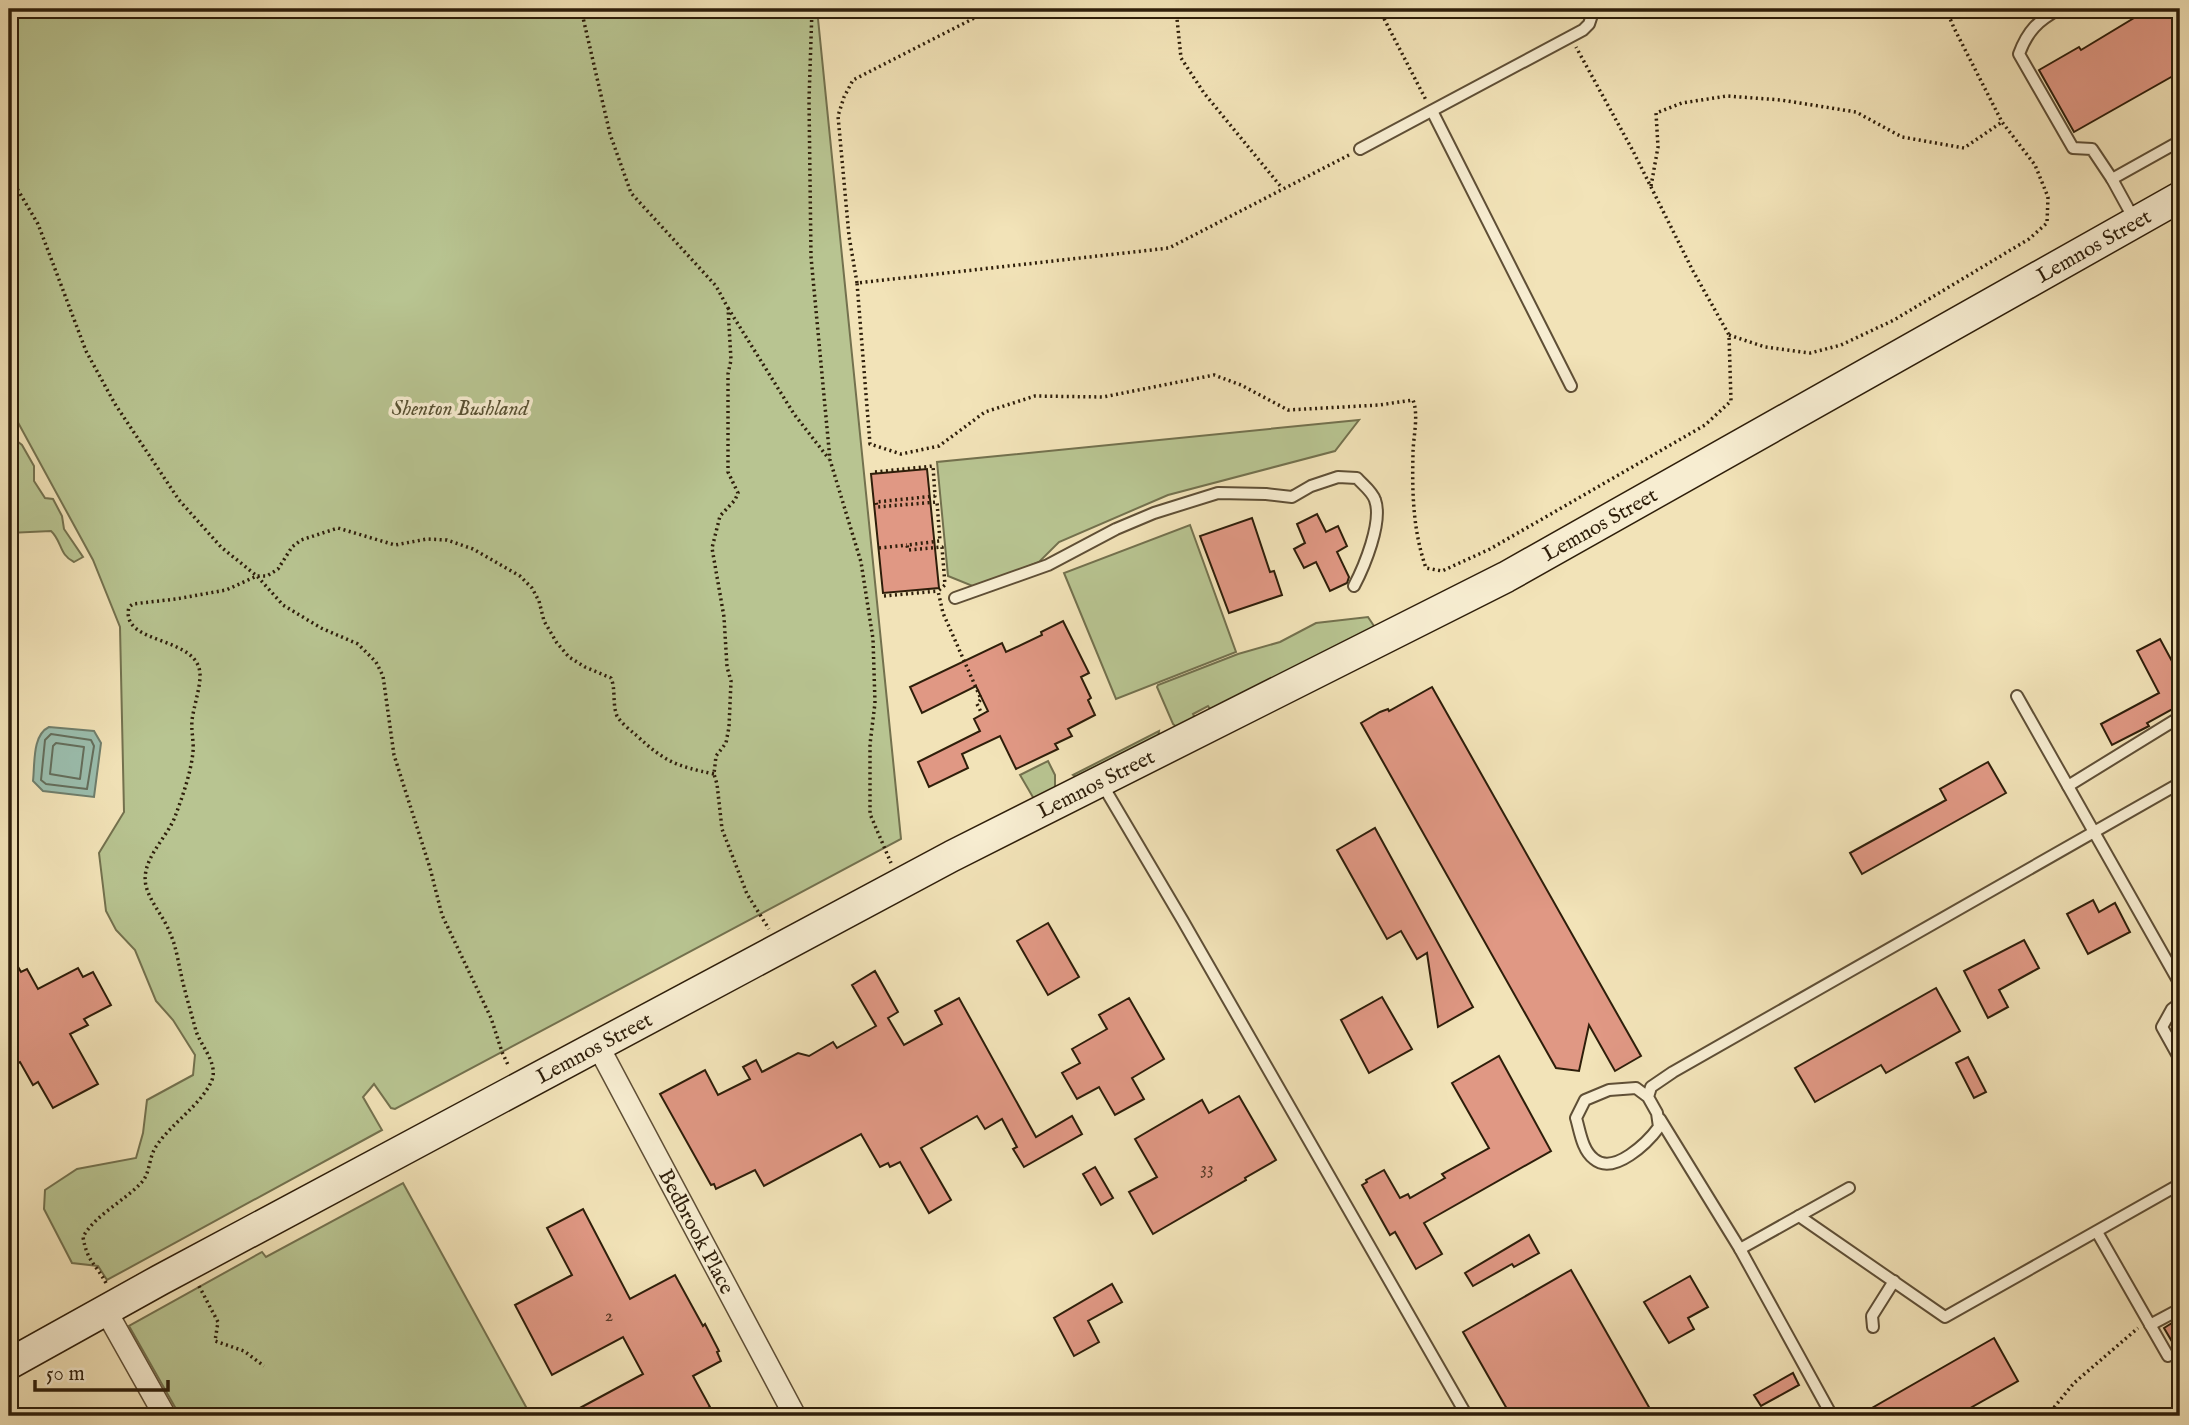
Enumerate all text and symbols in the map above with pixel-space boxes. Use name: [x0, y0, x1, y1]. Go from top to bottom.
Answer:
street label: Lemnos Street: [2032, 204, 2157, 290]
park label: Shenton Bushland: [392, 396, 531, 423]
street label: Lemnos Street: [1538, 482, 1663, 569]
street label: Lemnos Street: [1033, 744, 1159, 826]
street label: Lemnos Street: [532, 1007, 657, 1091]
house number: 33: [1200, 1158, 1214, 1181]
street label: Bedbrook Place: [651, 1165, 740, 1299]
house number: 2: [605, 1305, 613, 1328]
scale bar: [35, 1348, 168, 1392]
text: 50 m: [46, 1361, 85, 1388]

